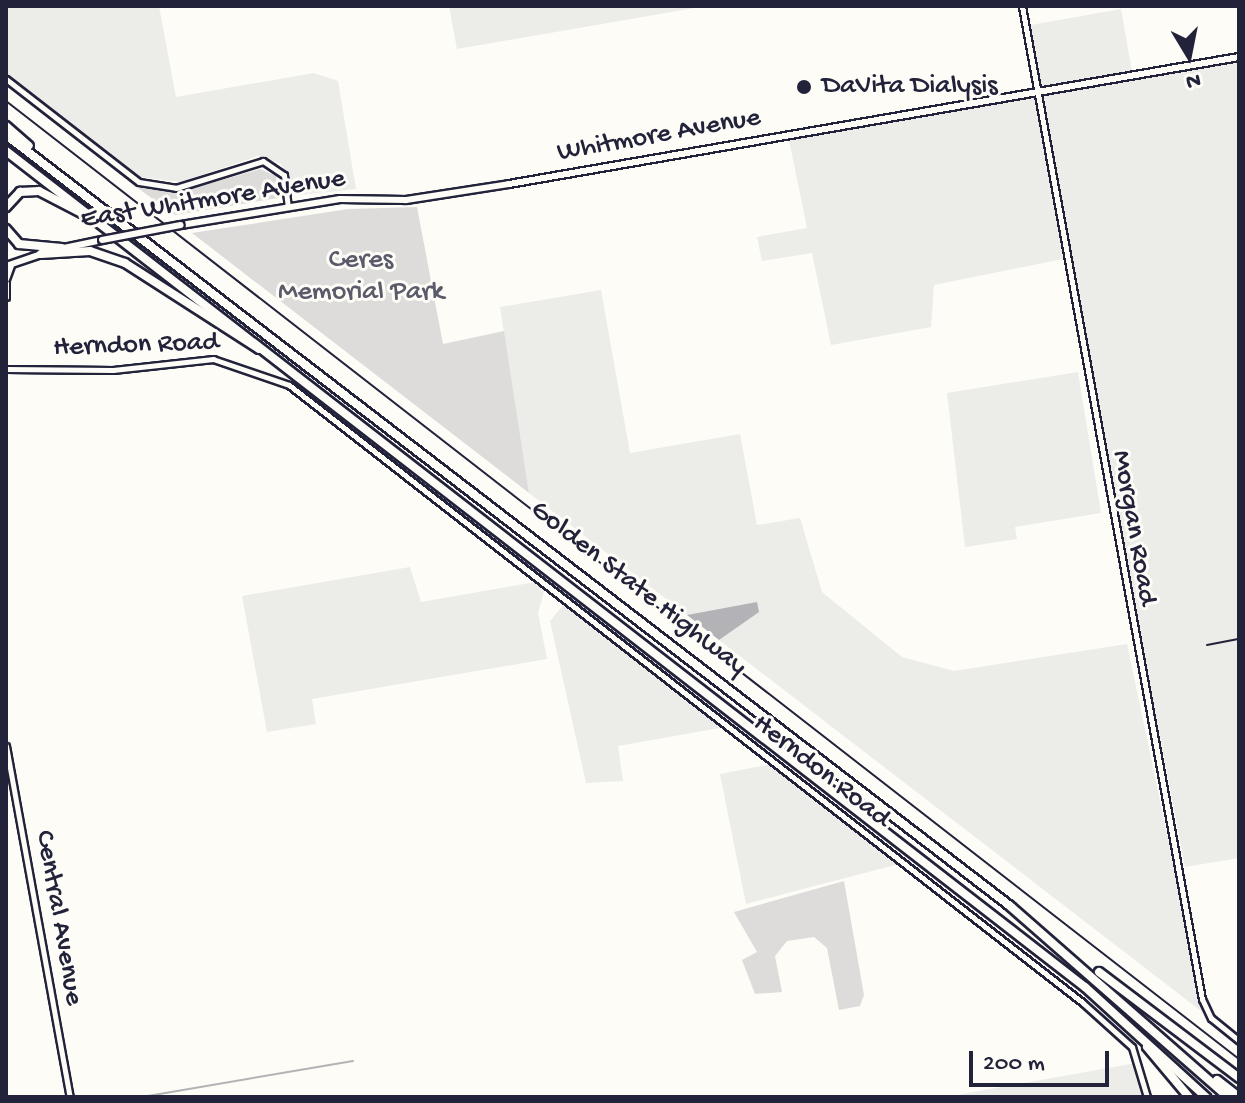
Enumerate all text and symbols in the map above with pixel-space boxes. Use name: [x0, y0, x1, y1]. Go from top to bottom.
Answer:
north arrow: [1149, 16, 1229, 96]
text: N: [1184, 66, 1203, 94]
place label: DaVita Dialysis: [822, 70, 998, 104]
marker: DaVita Dialysis: [793, 76, 815, 98]
street label: Whitmore Avenue: [555, 102, 763, 170]
street label: East Whitmore Avenue: [78, 162, 348, 238]
park label: Ceres Memorial Park: [278, 244, 444, 310]
street label: Herndon Road: [53, 326, 219, 366]
street label: Morgan Road: [1103, 448, 1163, 608]
street label: Golden State Highway: [523, 494, 753, 684]
street label: Herndon Road: [745, 708, 897, 836]
street label: Central Avenue: [26, 828, 90, 1008]
scale bar: [973, 1035, 1113, 1085]
text: 200 m: [983, 1050, 1045, 1079]

